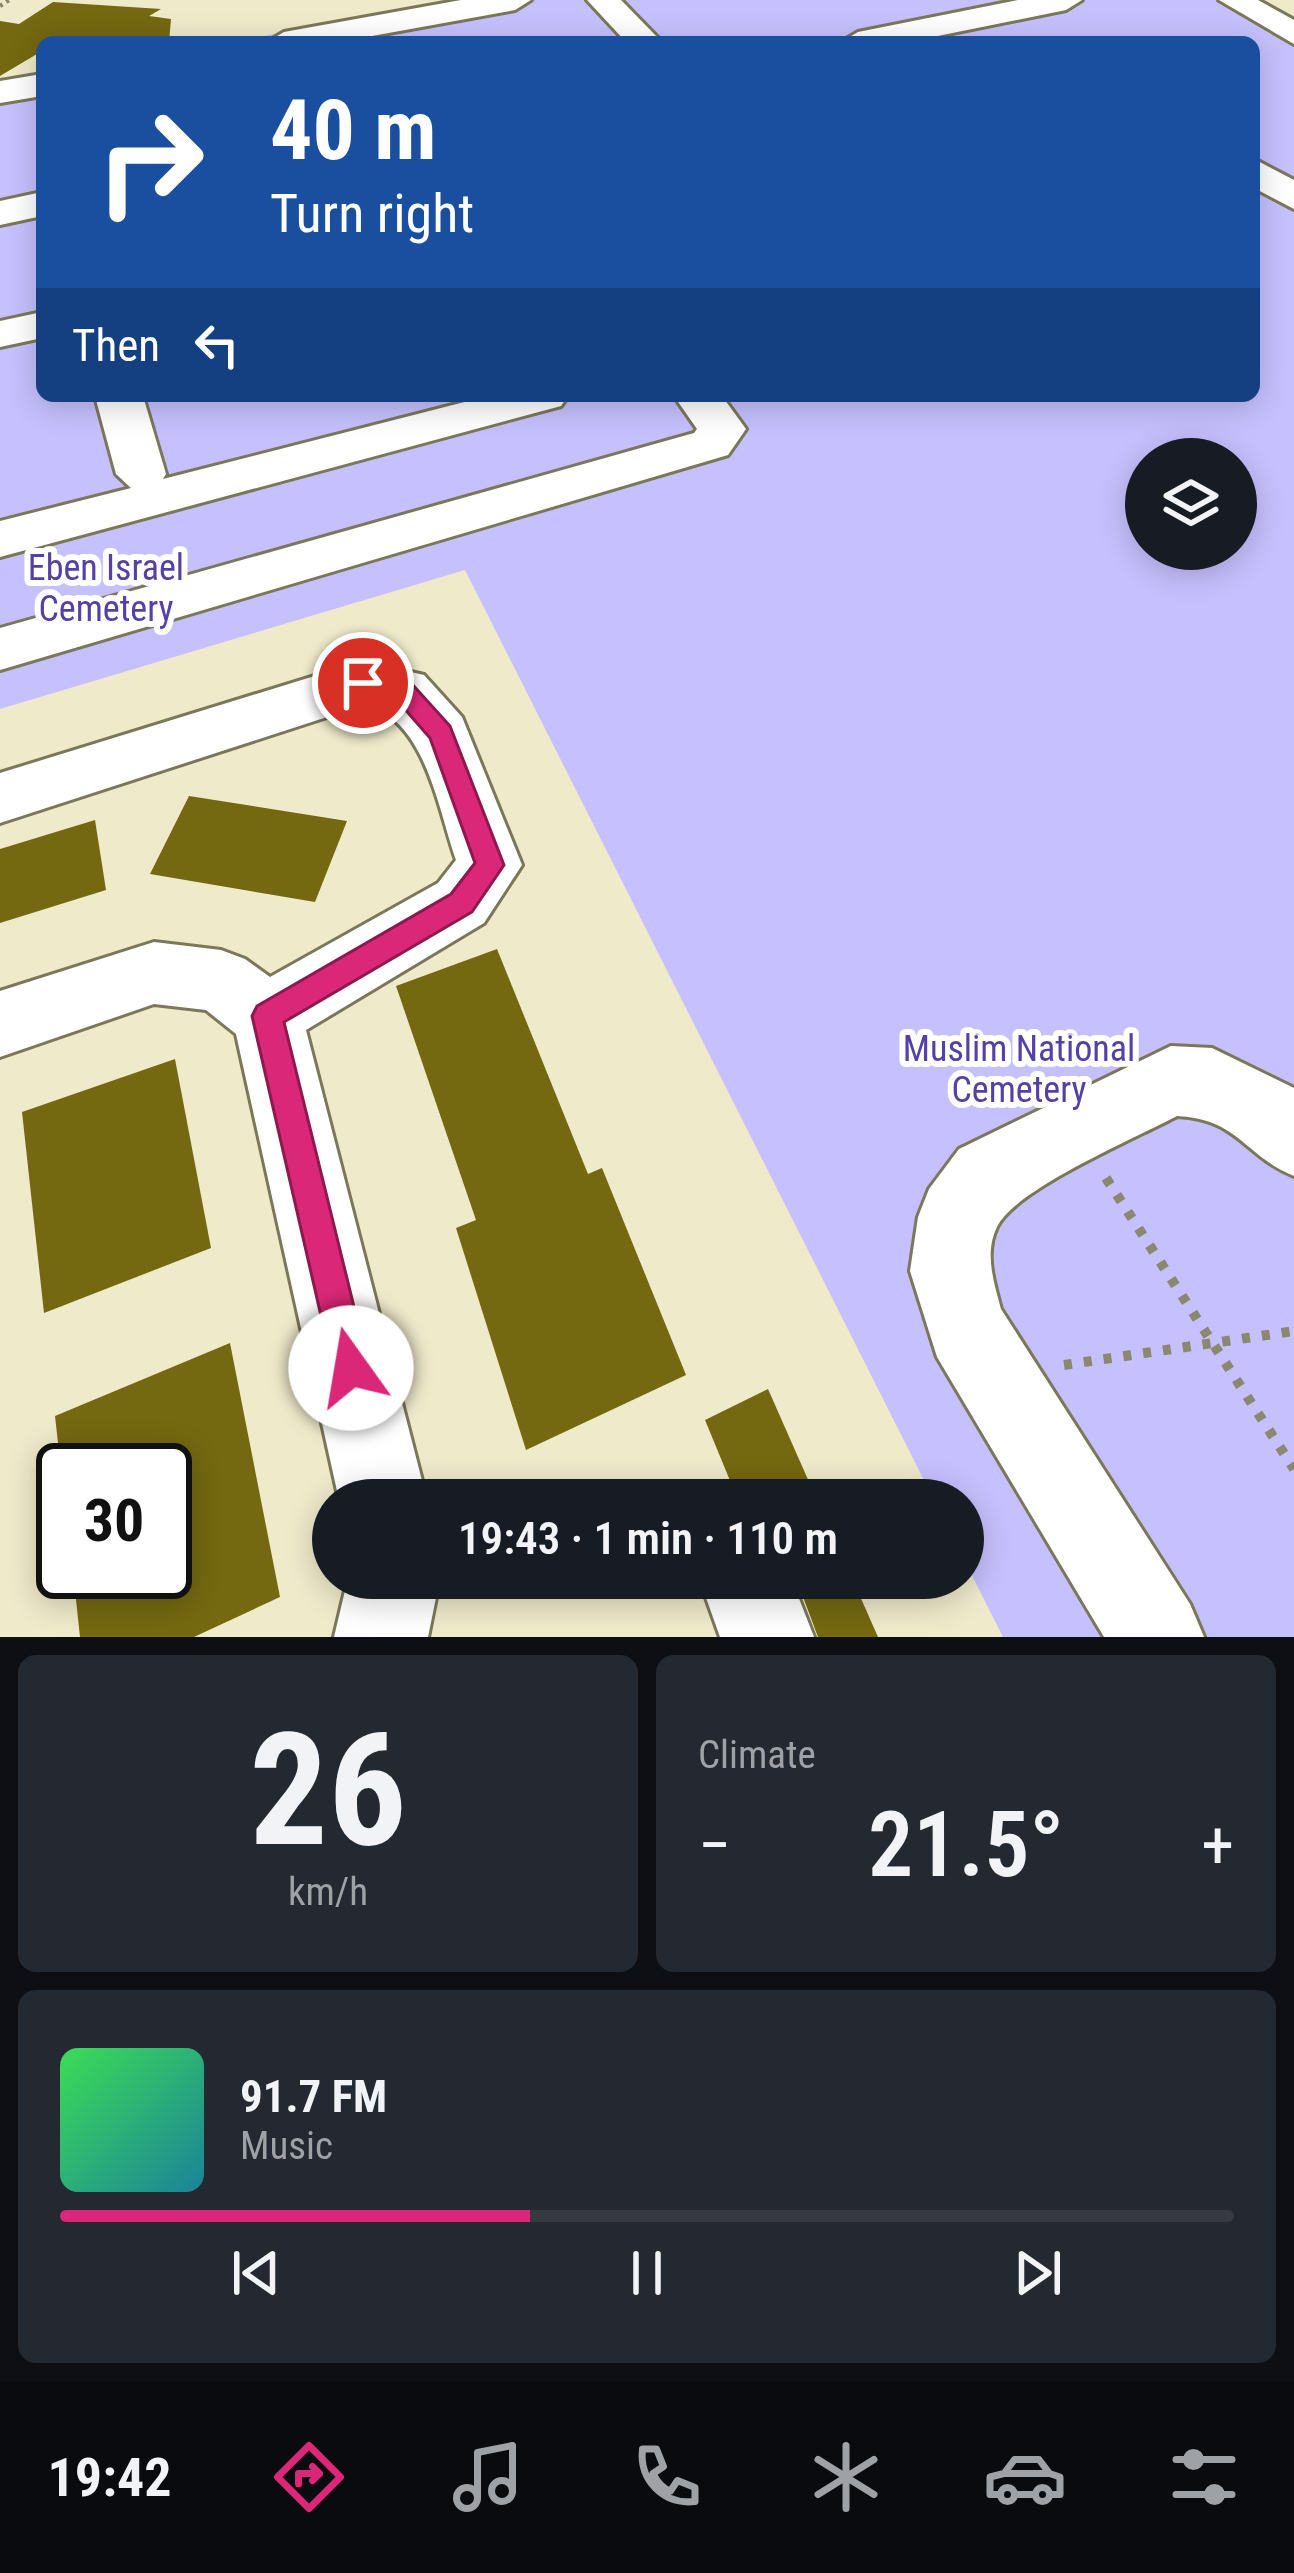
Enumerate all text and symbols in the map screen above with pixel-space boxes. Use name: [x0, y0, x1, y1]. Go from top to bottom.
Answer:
text: 40 m: [270, 81, 437, 180]
icon: right: [72, 84, 228, 240]
text: Turn right: [270, 182, 474, 245]
icon: left: [184, 312, 250, 378]
text: Then: [72, 319, 160, 372]
map controls: [1125, 438, 1257, 570]
button: layers: [1125, 438, 1257, 570]
park label: Eben Israel Cemetery: [28, 547, 184, 630]
pin: [312, 632, 414, 734]
icon: arrive: [330, 650, 396, 716]
park label: Muslim National Cemetery: [903, 1028, 1135, 1111]
position arrow: [288, 1305, 414, 1431]
speed limit sign: 30: [36, 1443, 192, 1599]
text: 19:43 · 1 min · 110 m: [458, 1512, 838, 1565]
text: 26: [249, 1699, 407, 1882]
text: Climate: [698, 1732, 816, 1778]
text: 21.5°: [868, 1793, 1064, 1898]
text: −: [698, 1807, 731, 1884]
text: +: [1201, 1807, 1234, 1884]
text: km/h: [288, 1869, 368, 1915]
text: 91.7 FM: [240, 2070, 387, 2123]
text: Music: [240, 2123, 333, 2169]
icon: previous: [223, 2240, 289, 2306]
icon: pause: [614, 2240, 680, 2306]
icon: next: [1005, 2240, 1071, 2306]
icon: directions: [267, 2435, 351, 2519]
icon: music: [446, 2435, 530, 2519]
icon: phone: [625, 2435, 709, 2519]
icon: climate: [804, 2435, 888, 2519]
icon: car: [983, 2435, 1067, 2519]
icon: filters: [1162, 2435, 1246, 2519]
text: 19:42: [48, 2446, 172, 2509]

